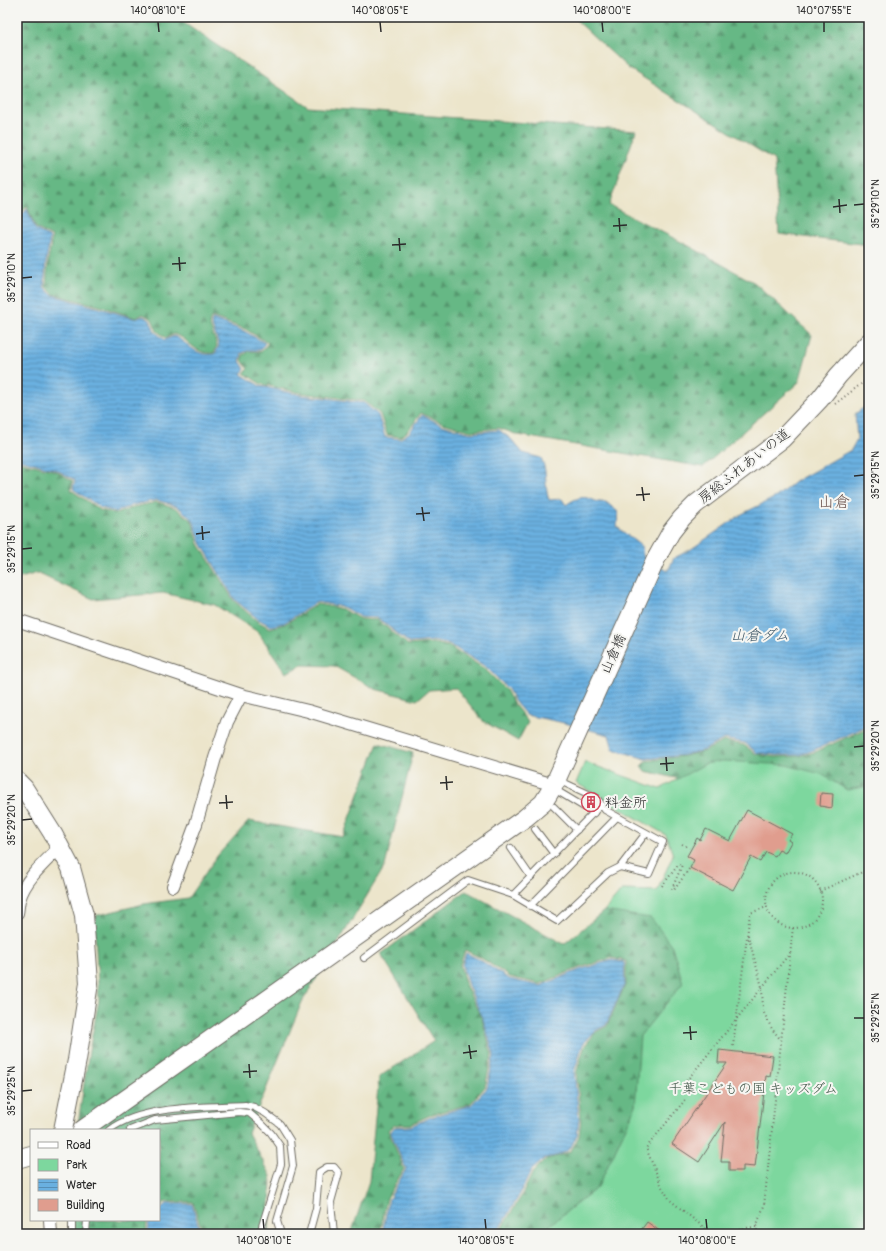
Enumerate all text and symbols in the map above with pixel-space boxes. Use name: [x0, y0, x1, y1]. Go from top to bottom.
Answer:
text: 140°08'10"E: [131, 5, 185, 17]
text: 140°08'05"E: [352, 5, 408, 17]
text: 140°08'00"E: [573, 5, 631, 17]
text: 140°07'55"E: [796, 5, 852, 17]
text: 35°29'10"N: [870, 179, 882, 229]
text: 35°29'10"N: [6, 253, 18, 303]
street label: 房総ふれあいの道: [695, 425, 793, 507]
text: 35°29'15"N: [870, 451, 882, 499]
district label: 山倉: [818, 492, 850, 512]
text: 35°29'15"N: [6, 525, 18, 573]
water label: 山倉ダム: [731, 626, 789, 645]
street label: 山倉橋: [597, 631, 629, 677]
text: 35°29'20"N: [870, 720, 882, 772]
building icon: 料金所: [580, 791, 602, 813]
text: 35°29'20"N: [6, 794, 18, 846]
place label: 料金所: [605, 794, 647, 811]
text: 35°29'25"N: [870, 993, 882, 1043]
text: 35°29'25"N: [6, 1066, 18, 1116]
park label: 千葉こどもの国 キッズダム: [668, 1080, 838, 1097]
legend: [30, 1129, 160, 1221]
text: Road: [66, 1138, 91, 1153]
text: Park: [66, 1158, 87, 1173]
text: Water: [66, 1178, 97, 1193]
text: Building: [66, 1198, 105, 1213]
text: 140°08'10"E: [237, 1235, 291, 1247]
text: 140°08'05"E: [458, 1235, 514, 1247]
text: 140°08'00"E: [678, 1235, 736, 1247]

